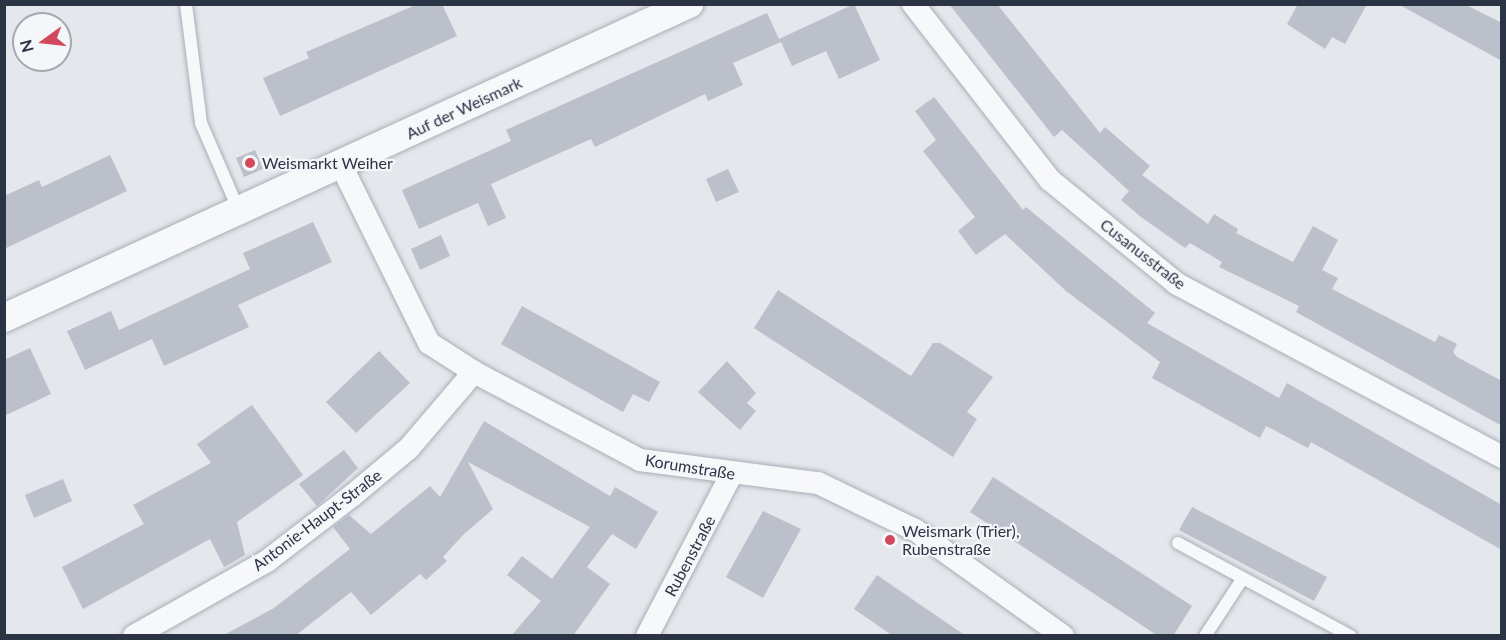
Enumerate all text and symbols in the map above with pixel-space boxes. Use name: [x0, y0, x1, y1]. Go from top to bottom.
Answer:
north arrow: [12, 12, 72, 72]
text: N: [15, 38, 37, 55]
street label: Auf der Weismark: [403, 73, 525, 143]
place label: Weismarkt Weiher: [262, 153, 393, 173]
marker: Weismarkt Weiher: [243, 156, 257, 170]
street label: Cusanusstraße: [1096, 215, 1190, 293]
street label: Korumstraße: [644, 450, 736, 484]
street label: Antonie-Haupt-Straße: [249, 465, 385, 575]
street label: Rubenstraße: [661, 512, 719, 600]
place label: Weismark (Trier), Rubenstraße: [902, 521, 1020, 559]
marker: Weismark (Trier), Rubenstraße: [883, 533, 897, 547]

